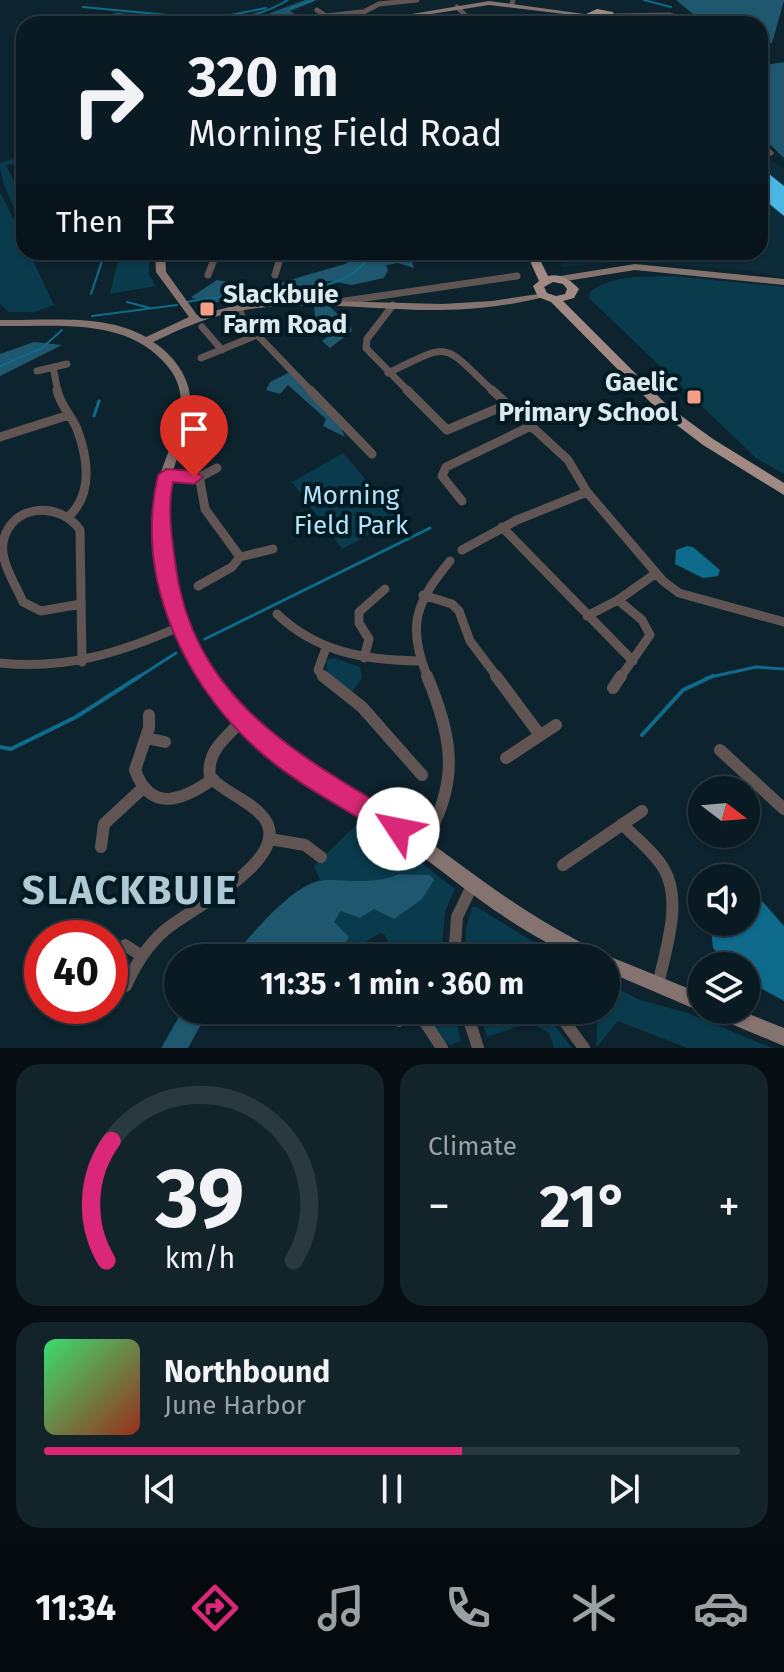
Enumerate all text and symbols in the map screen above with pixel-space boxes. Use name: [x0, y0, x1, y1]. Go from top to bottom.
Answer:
text: 320 m: [188, 44, 339, 111]
icon: right: [56, 48, 160, 152]
text: Morning Field Road: [188, 112, 502, 156]
icon: arrive: [139, 200, 183, 244]
text: Then: [56, 204, 123, 240]
place label: Slackbuie Farm Road: [223, 279, 347, 340]
marker: Slackbuie Farm Road: [198, 300, 216, 318]
place label: Gaelic Primary School: [498, 367, 679, 428]
marker: Gaelic Primary School: [685, 388, 703, 406]
pin: [160, 395, 228, 477]
icon: arrive: [172, 407, 216, 451]
park label: Morning Field Park: [294, 480, 409, 541]
north arrow: [688, 776, 760, 848]
map controls: [688, 776, 760, 1024]
position arrow: [356, 787, 440, 871]
button: sound: [688, 864, 760, 936]
district label: SLACKBUIE: [22, 867, 238, 915]
speed limit sign: 40: [24, 920, 128, 1024]
button: layers: [688, 952, 760, 1024]
text: 11:35 · 1 min · 360 m: [260, 966, 524, 1002]
text: Climate: [428, 1131, 517, 1162]
text: 39: [155, 1149, 244, 1249]
text: 21°: [540, 1171, 628, 1243]
text: −: [428, 1180, 450, 1233]
text: +: [718, 1180, 740, 1233]
text: km/h: [165, 1241, 235, 1276]
text: Northbound: [164, 1354, 330, 1390]
text: June Harbor: [164, 1390, 306, 1421]
icon: previous: [138, 1467, 182, 1511]
icon: pause: [370, 1467, 414, 1511]
icon: next: [602, 1467, 646, 1511]
icon: directions: [187, 1580, 243, 1636]
icon: music: [313, 1580, 369, 1636]
icon: phone: [440, 1580, 496, 1636]
icon: climate: [566, 1580, 622, 1636]
icon: car: [693, 1580, 749, 1636]
text: 11:34: [35, 1586, 116, 1630]

